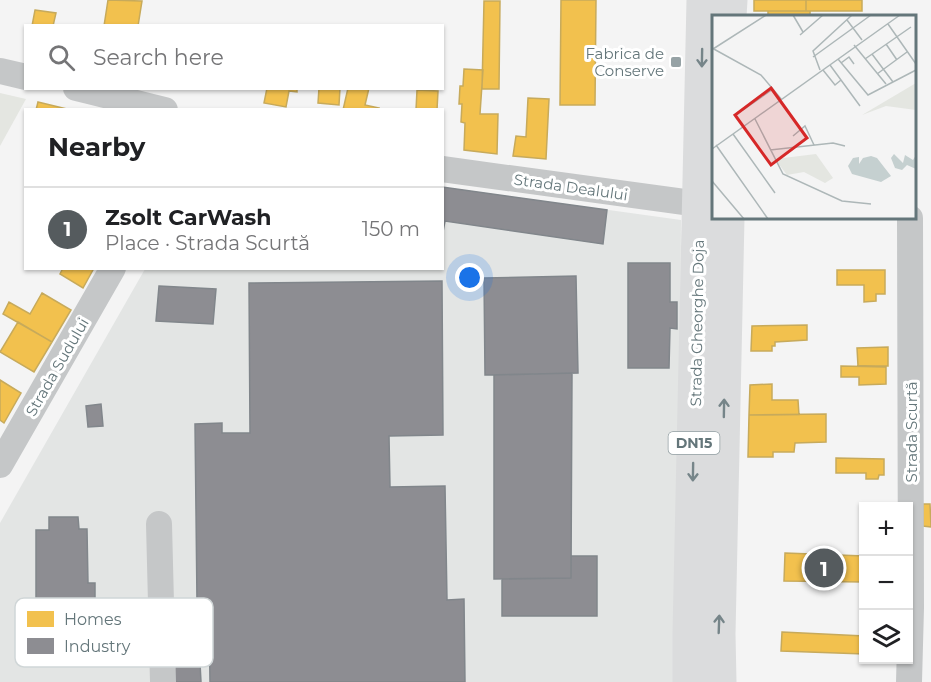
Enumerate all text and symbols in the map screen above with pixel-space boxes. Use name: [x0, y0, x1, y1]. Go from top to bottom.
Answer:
inset map: [712, 15, 916, 219]
search box: [24, 24, 444, 90]
icon: search: [45, 41, 78, 74]
text: Search here: [93, 44, 224, 71]
place label: Fabrica de Conserve: [585, 44, 664, 80]
one-way arrow: [697, 48, 708, 68]
marker: Fabrica de Conserve: [669, 55, 683, 69]
text: Nearby: [48, 131, 145, 163]
street label: Strada Dealului: [513, 170, 629, 204]
text: Zsolt CarWash: [105, 204, 272, 231]
text: 1: [64, 217, 71, 241]
text: 150 m: [362, 217, 420, 241]
text: Place · Strada Scurtă: [105, 231, 310, 255]
street label: Strada Gheorghe Doja: [686, 240, 708, 406]
your location: [455, 263, 484, 292]
street label: Strada Sudului: [21, 315, 93, 419]
street label: Strada Scurtă: [902, 381, 921, 483]
one-way arrow: [718, 398, 730, 418]
road number: DN15: [668, 432, 720, 454]
one-way arrow: [687, 462, 699, 482]
map controls: [859, 502, 913, 664]
button: +: [859, 502, 913, 556]
pin: 1: [804, 546, 844, 590]
button: −: [859, 556, 913, 610]
legend: [15, 598, 213, 667]
text: Homes: [64, 610, 122, 629]
button: layers: [859, 610, 913, 664]
one-way arrow: [714, 614, 725, 634]
text: Industry: [64, 637, 131, 656]

